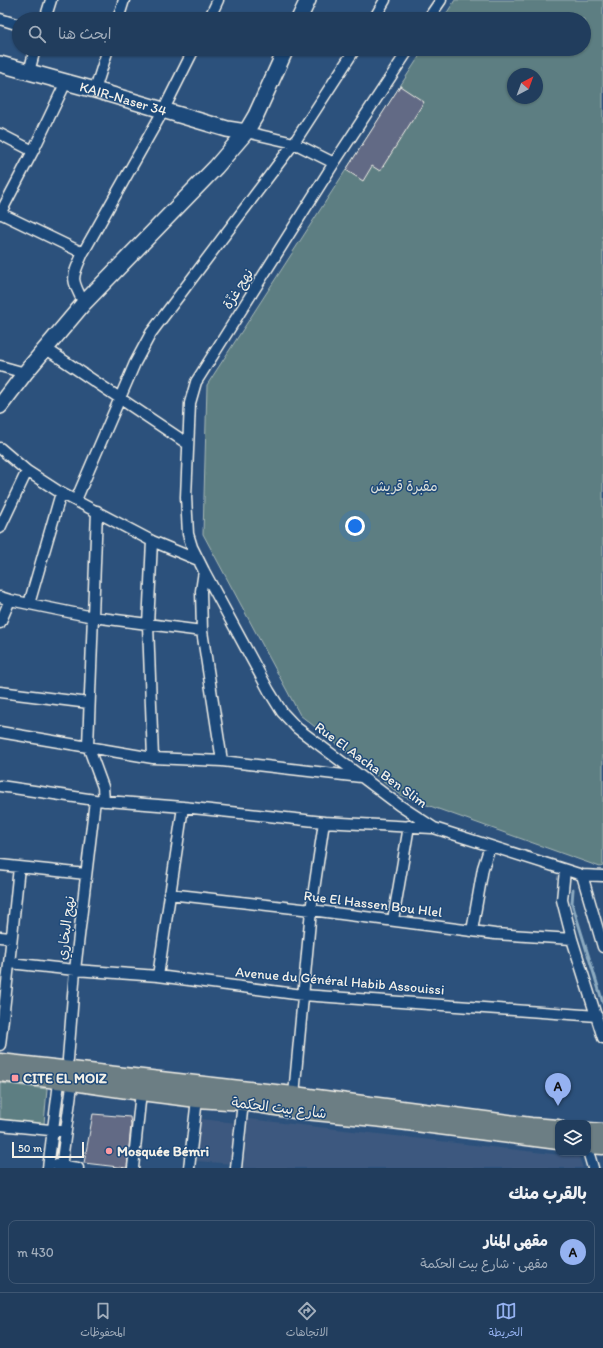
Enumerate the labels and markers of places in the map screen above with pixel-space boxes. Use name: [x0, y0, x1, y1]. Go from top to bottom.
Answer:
place label: CITE EL MOIZ: [23, 1070, 108, 1087]
marker: CITE EL MOIZ: [10, 1073, 20, 1083]
pin: A: [545, 1073, 571, 1106]
place label: Mosquée Bémri: [117, 1143, 209, 1160]
marker: Mosquée Bémri: [104, 1146, 114, 1156]

